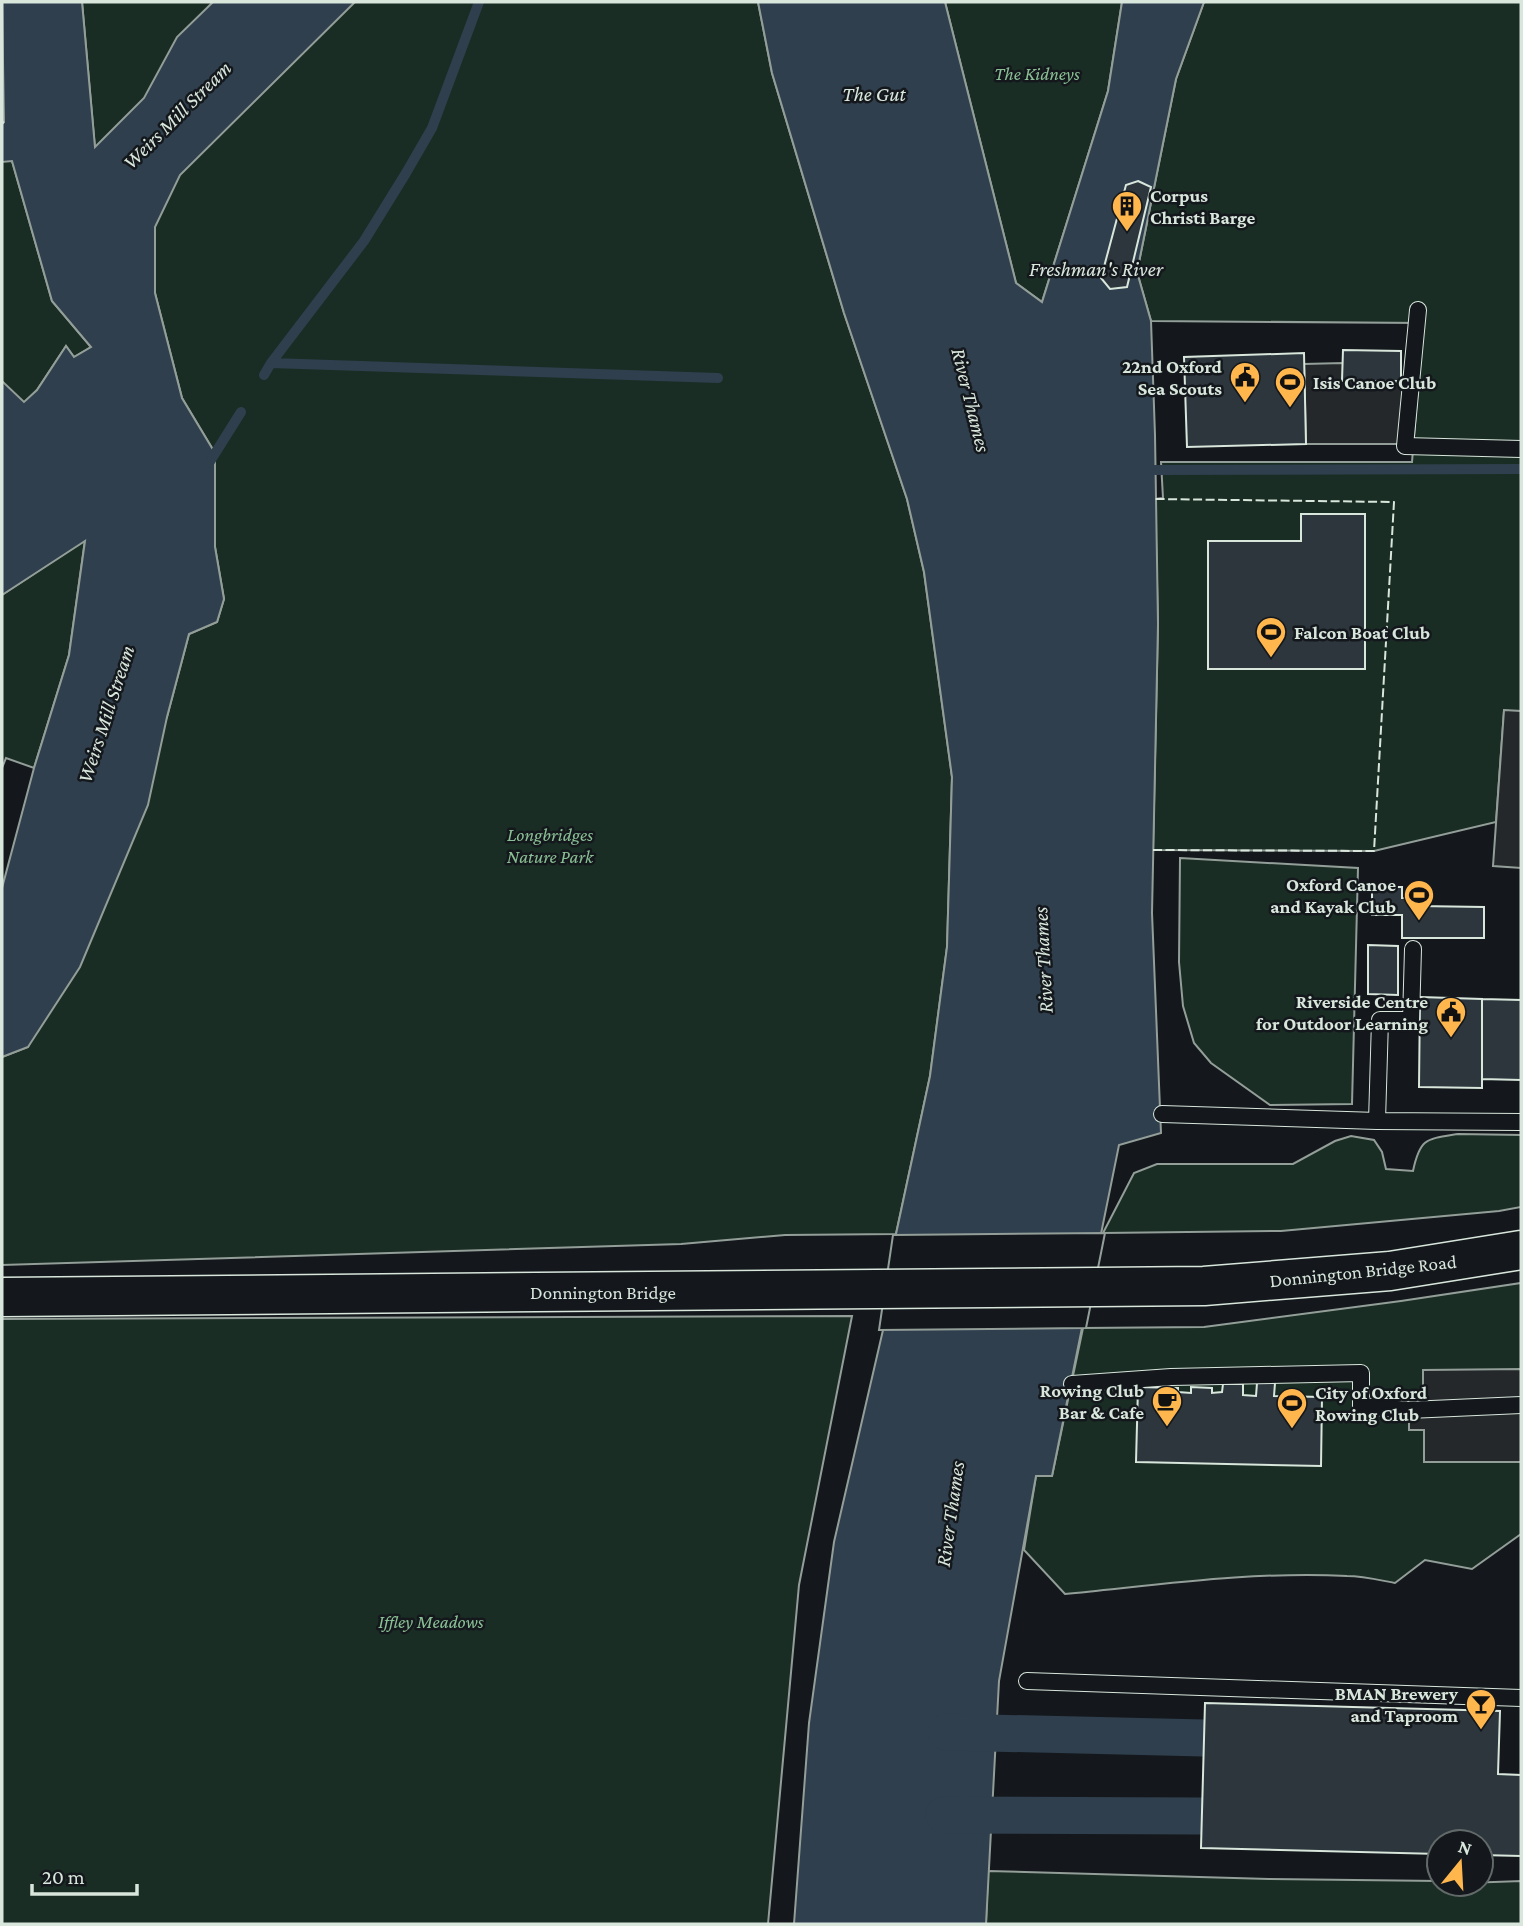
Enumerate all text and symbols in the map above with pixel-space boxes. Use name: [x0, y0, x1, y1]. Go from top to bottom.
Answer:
water label: Weirs Mill Stream: [118, 56, 236, 174]
park label: The Kidneys: [994, 63, 1080, 84]
water label: The Gut: [842, 82, 907, 106]
place label: Corpus Christi Barge: [1150, 185, 1256, 228]
building icon: Corpus Christi Barge: [1110, 189, 1144, 233]
water label: Freshman's River: [1029, 257, 1164, 281]
water label: River Thames: [946, 346, 996, 455]
place label: 22nd Oxford Sea Scouts: [1122, 356, 1223, 399]
public building icon: 22nd Oxford Sea Scouts: [1228, 360, 1262, 404]
sports icon: Isis Canoe Club: [1273, 365, 1307, 409]
place label: Isis Canoe Club: [1313, 372, 1436, 393]
sports icon: Falcon Boat Club: [1254, 615, 1288, 659]
place label: Falcon Boat Club: [1294, 622, 1430, 643]
water label: Weirs Mill Stream: [72, 642, 140, 786]
park label: Longbridges Nature Park: [507, 824, 594, 867]
place label: Oxford Canoe and Kayak Club: [1270, 874, 1396, 917]
sports icon: Oxford Canoe and Kayak Club: [1402, 878, 1436, 922]
water label: River Thames: [1028, 906, 1058, 1014]
place label: Riverside Centre for Outdoor Learning: [1256, 991, 1428, 1034]
public building icon: Riverside Centre for Outdoor Learning: [1434, 995, 1468, 1039]
street label: Donnington Bridge Road: [1268, 1251, 1458, 1291]
street label: Donnington Bridge: [530, 1282, 676, 1303]
place label: Rowing Club Bar & Cafe: [1040, 1380, 1144, 1423]
place label: City of Oxford Rowing Club: [1315, 1382, 1428, 1425]
cafe icon: Rowing Club Bar & Cafe: [1150, 1384, 1184, 1428]
sports icon: City of Oxford Rowing Club: [1275, 1386, 1309, 1430]
water label: River Thames: [931, 1459, 969, 1568]
park label: Iffley Meadows: [378, 1611, 484, 1632]
place label: BMAN Brewery and Taproom: [1335, 1683, 1459, 1726]
bar icon: BMAN Brewery and Taproom: [1464, 1687, 1498, 1731]
north arrow: [1425, 1828, 1495, 1898]
text: N: [1456, 1835, 1475, 1859]
scale bar: [32, 1853, 136, 1897]
text: 20 m: [42, 1865, 85, 1889]

